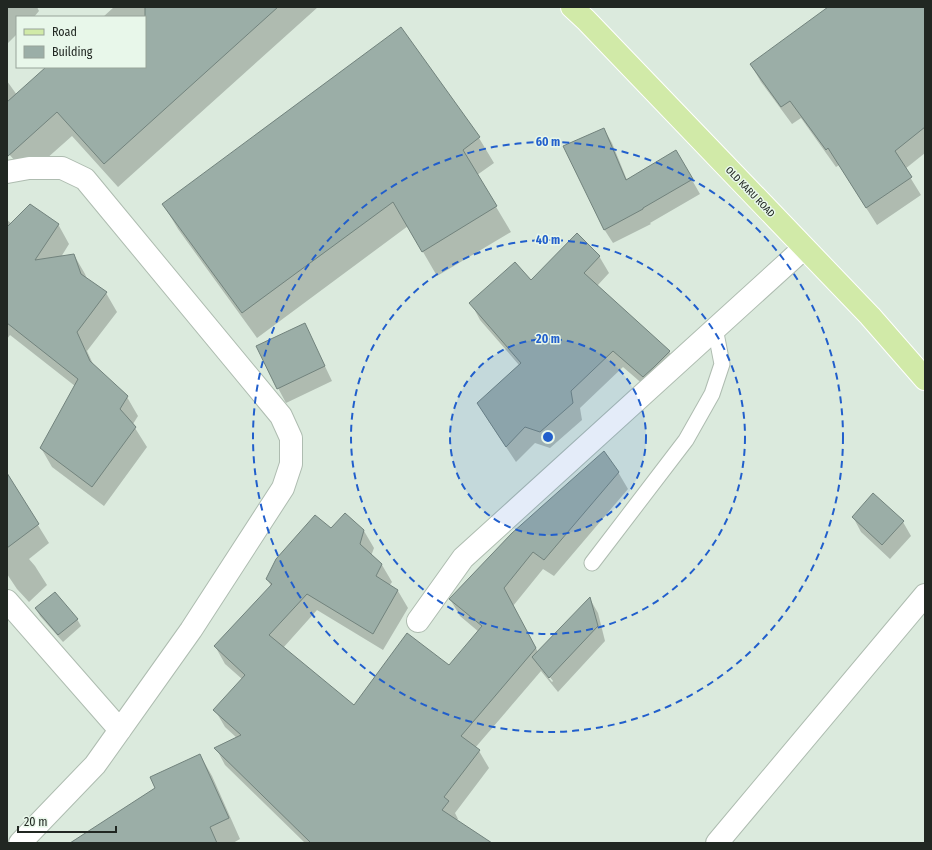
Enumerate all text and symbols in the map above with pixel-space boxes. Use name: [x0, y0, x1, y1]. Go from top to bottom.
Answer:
legend: [16, 16, 146, 68]
text: Road: [52, 25, 77, 39]
text: Building: [52, 45, 93, 59]
text: 60 m: [536, 135, 560, 149]
street label: OLD KARU ROAD: [723, 164, 777, 220]
text: 40 m: [536, 233, 560, 247]
text: 20 m: [535, 332, 560, 346]
centre of rings: [541, 430, 555, 444]
scale bar: [18, 808, 116, 834]
text: 20 m: [24, 815, 48, 829]

